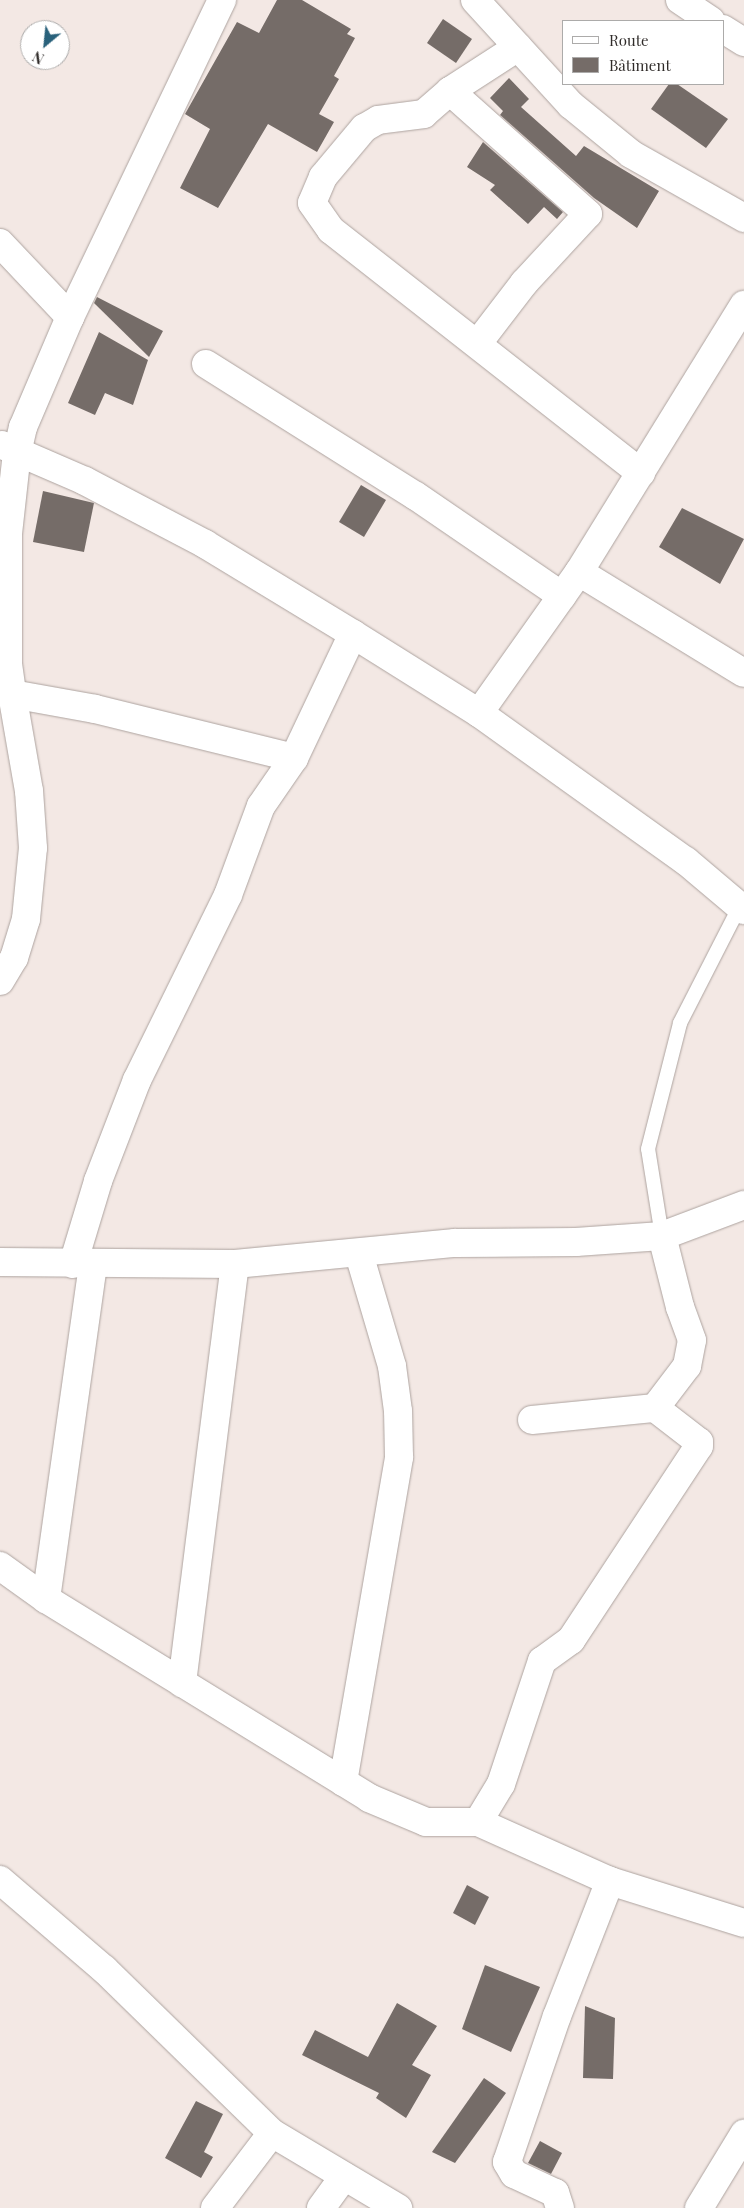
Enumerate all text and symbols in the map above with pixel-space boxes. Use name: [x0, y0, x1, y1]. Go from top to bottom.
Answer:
north arrow: [20, 20, 70, 70]
legend: [562, 20, 724, 85]
text: Route: [609, 30, 649, 50]
text: N: [29, 47, 47, 69]
text: Bâtiment: [609, 55, 671, 75]

